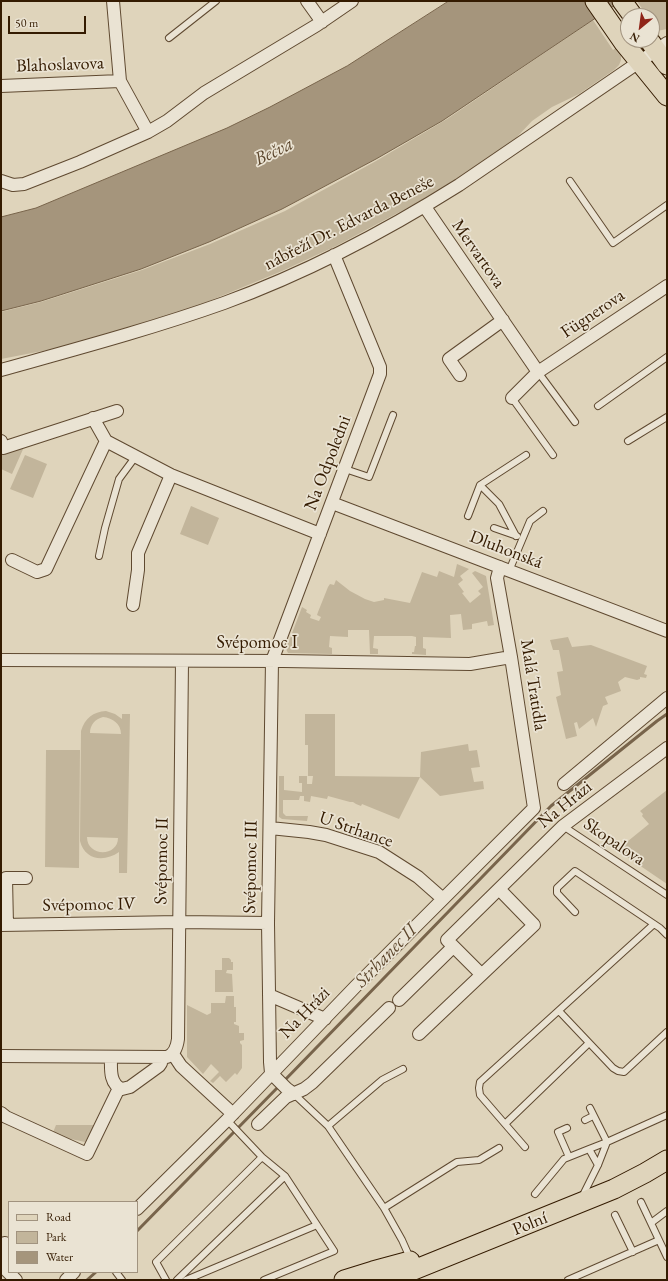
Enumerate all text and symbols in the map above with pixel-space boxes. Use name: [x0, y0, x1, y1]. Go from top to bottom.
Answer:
scale bar: [10, 8, 88, 34]
north arrow: [620, 8, 660, 48]
text: 50 m: [15, 15, 38, 31]
text: N: [627, 29, 642, 46]
street label: Blahoslavova: [16, 53, 104, 77]
water label: Bečva: [251, 133, 297, 171]
street label: nábřeží Dr. Edvarda Beneše: [261, 171, 437, 275]
street label: Mervartova: [447, 216, 509, 292]
street label: Fügnerova: [557, 285, 629, 343]
street label: Na Odpoledni: [300, 412, 356, 514]
street label: Dluhonská: [466, 526, 546, 574]
street label: Svépomoc I: [216, 632, 298, 654]
street label: Malá Tratidla: [515, 638, 551, 732]
street label: Na Hrázi: [533, 777, 597, 833]
street label: U Strhance: [316, 807, 396, 853]
street label: Skopalova: [579, 814, 649, 870]
street label: Svépomoc II: [150, 817, 174, 905]
street label: Svépomoc III: [239, 820, 263, 914]
street label: Svépomoc IV: [42, 893, 136, 917]
water label: Strhanec II: [350, 919, 422, 993]
street label: Na Hrázi: [275, 983, 335, 1043]
legend: [8, 1201, 138, 1273]
street label: Polní: [509, 1207, 551, 1241]
text: Road: [46, 1209, 71, 1225]
text: Park: [46, 1229, 66, 1245]
text: Water: [46, 1249, 73, 1265]

